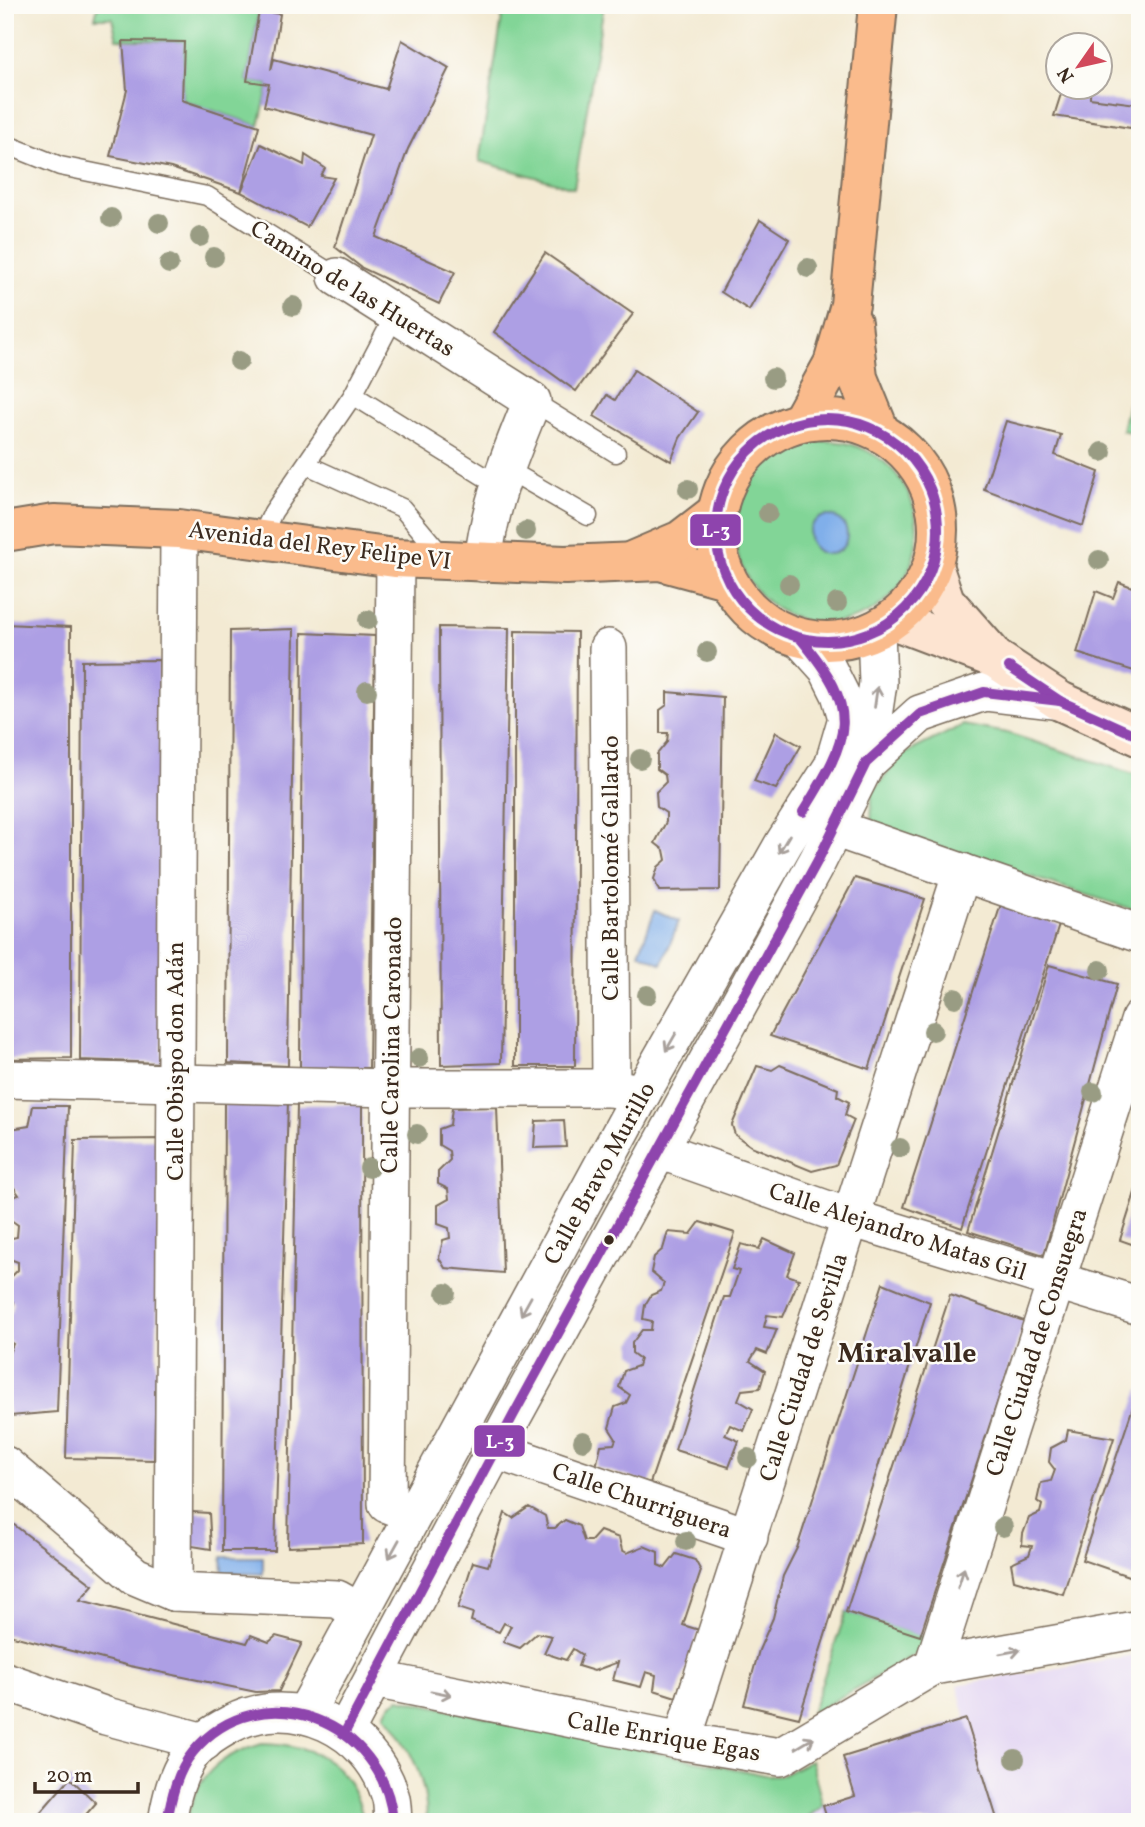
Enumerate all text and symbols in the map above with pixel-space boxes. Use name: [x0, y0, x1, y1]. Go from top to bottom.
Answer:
north arrow: [1044, 32, 1114, 102]
text: N: [1052, 61, 1081, 87]
street label: Camino de las Huertas: [243, 213, 461, 367]
line badge: L-3: [689, 513, 742, 547]
street label: Avenida del Rey Felipe VI: [186, 514, 453, 580]
text: L-3: [702, 519, 730, 545]
one-way arrow: [869, 686, 882, 709]
street label: Calle Bartolomé Gallardo: [595, 735, 629, 1001]
one-way arrow: [776, 834, 790, 854]
street label: Calle Carolina Caronado: [374, 916, 412, 1174]
street label: Calle Obispo don Adán: [160, 941, 194, 1181]
one-way arrow: [664, 1031, 677, 1052]
street label: Calle Bravo Murillo: [536, 1076, 665, 1272]
street label: Calle Alejandro Matas Gil: [764, 1175, 1031, 1291]
street label: Calle Ciudad de Consuegra: [978, 1204, 1097, 1481]
unlabelled marker: [602, 1233, 616, 1247]
street label: Calle Ciudad de Sevilla: [752, 1249, 858, 1486]
one-way arrow: [519, 1295, 532, 1316]
district label: Miralvalle: [838, 1335, 976, 1374]
line badge: L-3: [473, 1424, 526, 1458]
text: L-3: [486, 1430, 514, 1456]
street label: Calle Churriguera: [547, 1455, 736, 1549]
one-way arrow: [387, 1538, 401, 1558]
one-way arrow: [956, 1567, 968, 1589]
one-way arrow: [998, 1645, 1021, 1658]
one-way arrow: [429, 1687, 452, 1700]
street label: Calle Enrique Egas: [564, 1704, 763, 1772]
one-way arrow: [794, 1735, 814, 1749]
scale bar: [35, 1750, 138, 1794]
text: 20 m: [46, 1762, 92, 1791]

